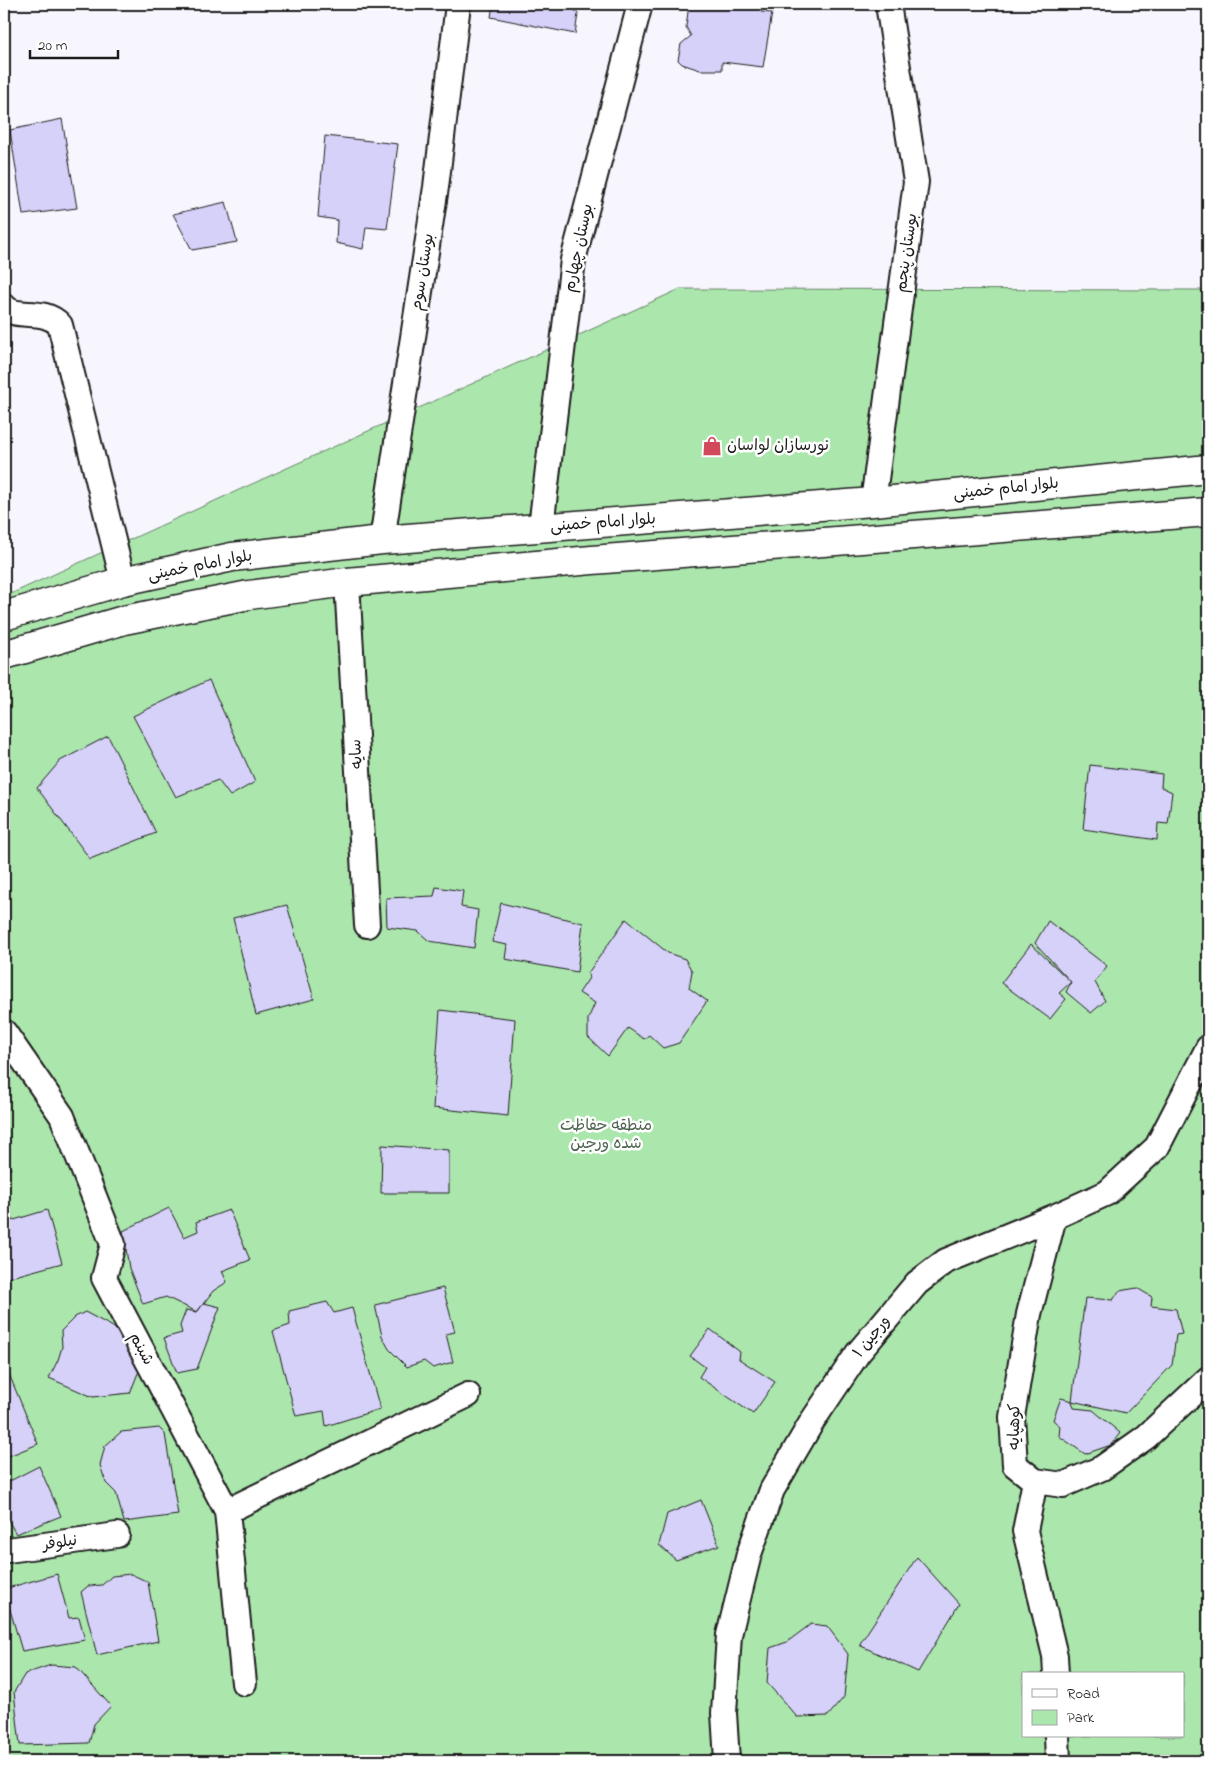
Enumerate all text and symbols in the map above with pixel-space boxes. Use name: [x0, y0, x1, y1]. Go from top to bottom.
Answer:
scale bar: [30, 28, 118, 60]
text: 20 m: [38, 35, 68, 57]
street label: بوستان چهارم: [558, 202, 600, 294]
street label: بوستان پنجم: [890, 212, 924, 294]
street label: بوستان سوم: [405, 232, 441, 312]
place label: نورسازان لواسان: [727, 434, 830, 458]
shop icon: نورسازان لواسان: [701, 435, 723, 457]
street label: بلوار امام خمینی: [952, 472, 1060, 506]
street label: بلوار امام خمینی: [549, 507, 657, 539]
street label: بلوار امام خمینی: [146, 544, 254, 588]
street label: سایه: [344, 738, 370, 770]
park label: منطقه حفاظت شده ورجین: [560, 1114, 652, 1156]
street label: ورجین ۱: [847, 1311, 897, 1363]
street label: شبنم: [122, 1328, 160, 1370]
street label: کوهپایه: [1003, 1403, 1027, 1451]
street label: نیلوفر: [39, 1529, 79, 1558]
legend: [1022, 1672, 1184, 1738]
text: Road: [1067, 1683, 1100, 1705]
text: Park: [1067, 1707, 1095, 1729]

